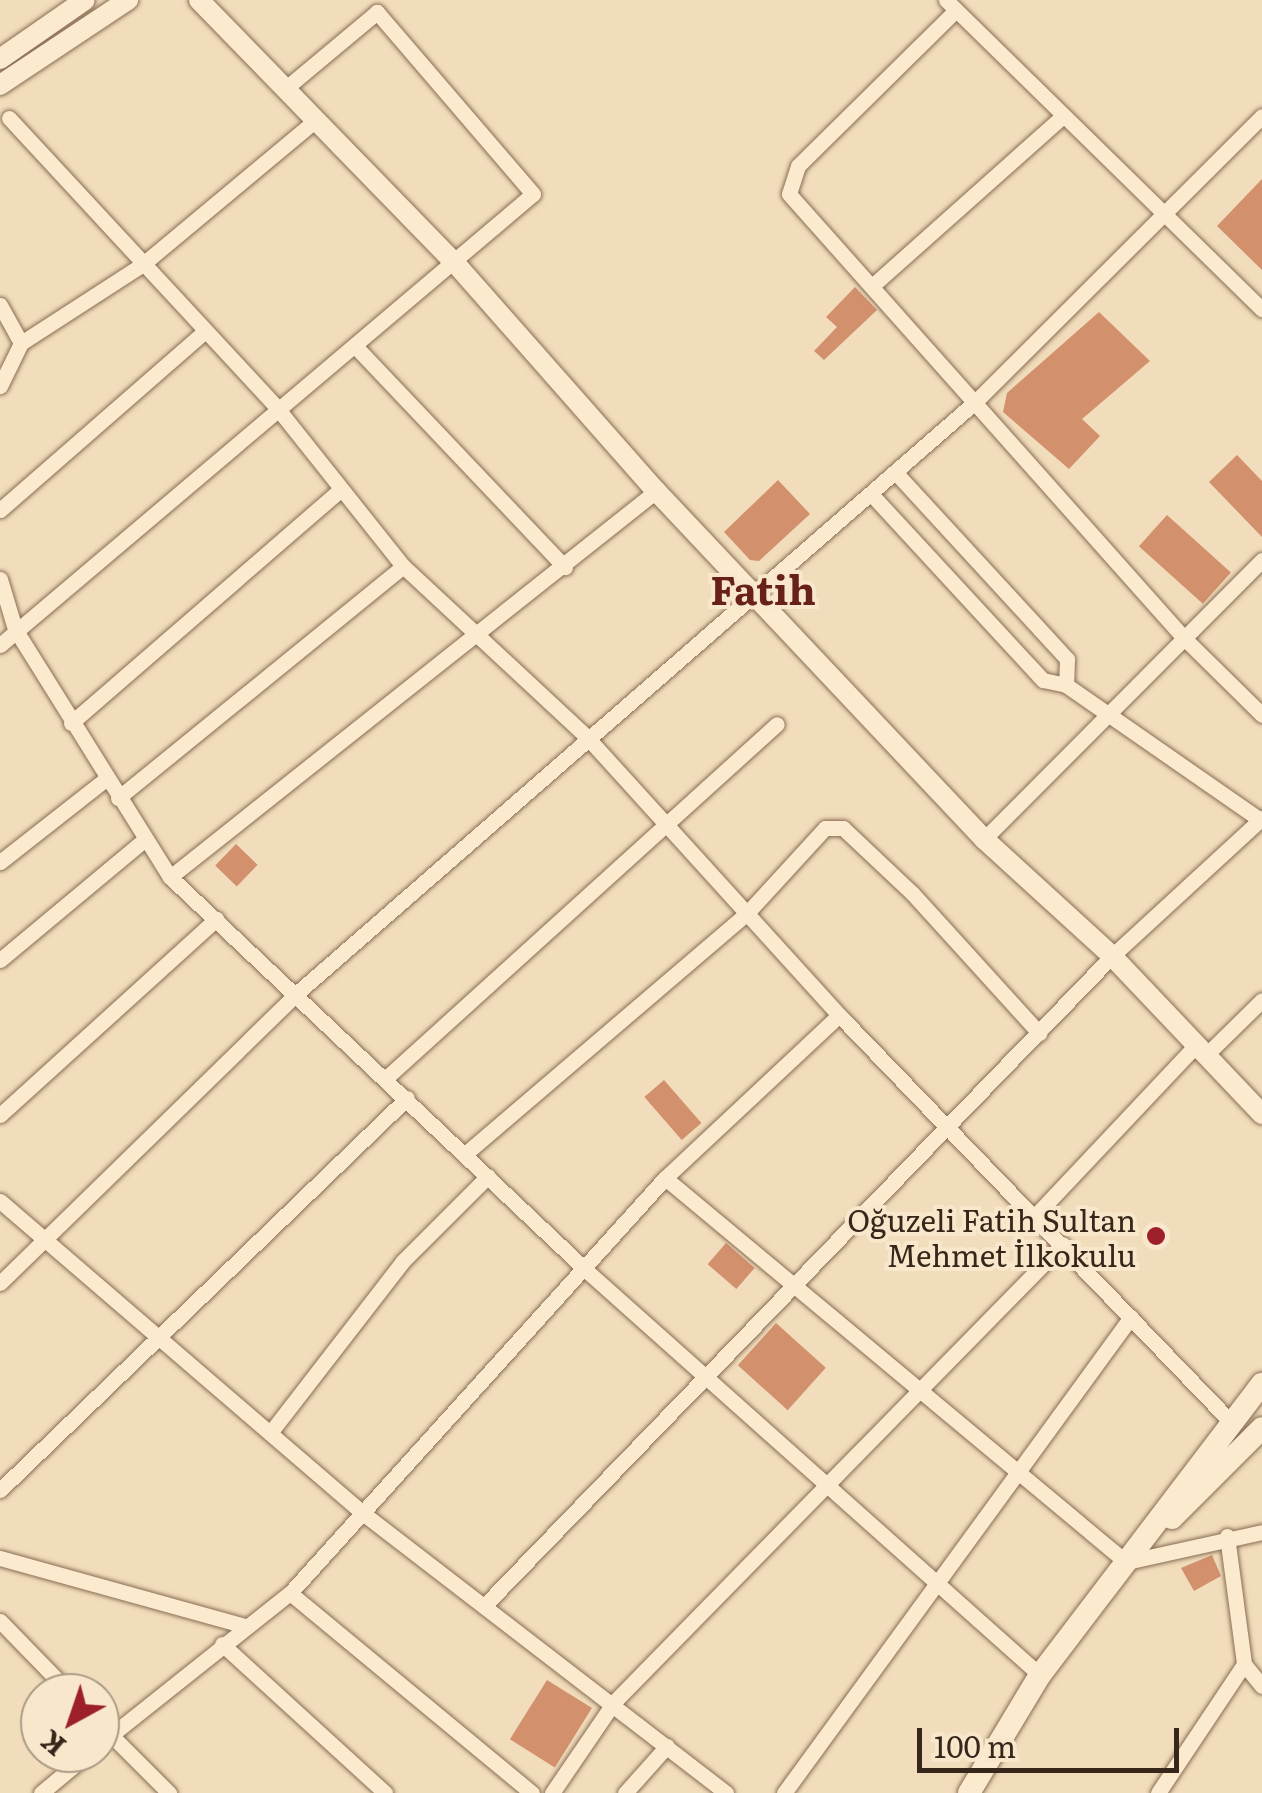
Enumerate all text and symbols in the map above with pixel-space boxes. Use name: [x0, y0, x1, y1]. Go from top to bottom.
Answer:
district label: Fatih: [710, 564, 816, 612]
place label: Oğuzeli Fatih Sultan Mehmet İlkokulu: [847, 1201, 1136, 1272]
marker: Oğuzeli Fatih Sultan Mehmet İlkokulu: [1145, 1225, 1167, 1247]
north arrow: [20, 1673, 120, 1773]
scale bar: [922, 1708, 1184, 1770]
text: K: [30, 1721, 74, 1768]
text: 100 m: [934, 1723, 1016, 1767]

